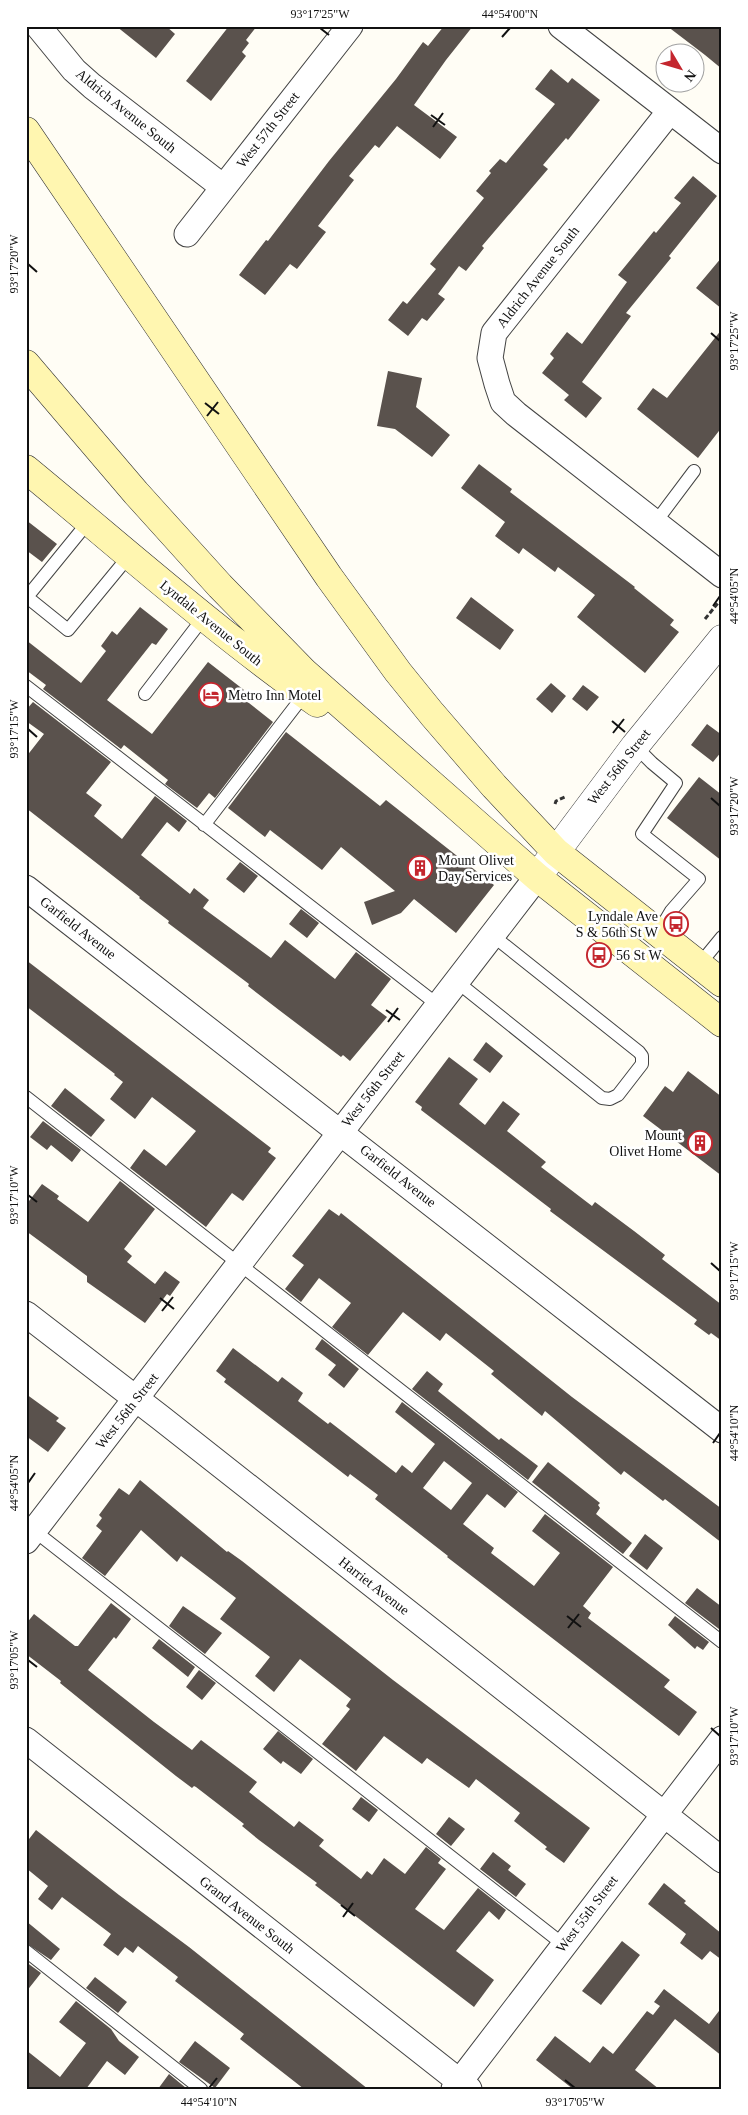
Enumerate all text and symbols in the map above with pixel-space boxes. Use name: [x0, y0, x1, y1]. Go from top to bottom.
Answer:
text: 93°17'25"W: [290, 7, 350, 21]
text: 44°54'00"N: [482, 7, 539, 21]
north arrow: [656, 42, 706, 92]
street label: Aldrich Avenue South: [73, 66, 179, 156]
text: N: [681, 67, 699, 84]
street label: West 57th Street: [234, 89, 302, 171]
street label: Aldrich Avenue South: [494, 223, 582, 331]
text: 93°17'20"W: [7, 234, 21, 294]
text: 93°17'25"W: [727, 311, 741, 371]
text: 44°54'05"N: [727, 567, 741, 624]
street label: Lyndale Avenue South: [157, 577, 265, 669]
hotel icon: Metro Inn Motel: [198, 682, 224, 708]
place label: Metro Inn Motel: [228, 688, 321, 703]
text: 93°17'15"W: [7, 699, 21, 759]
street label: West 56th Street: [585, 726, 653, 808]
text: 93°17'20"W: [727, 776, 741, 836]
place label: Mount Olivet Day Services: [438, 853, 514, 884]
building icon: Mount Olivet Day Services: [407, 855, 433, 881]
street label: Garfield Avenue: [37, 894, 119, 962]
place label: Lyndale Ave S & 56th St W: [576, 909, 659, 940]
bus stop icon: Lyndale Ave S & 56th St W: [663, 911, 689, 937]
bus stop icon: 56 St W: [586, 942, 612, 968]
place label: 56 St W: [616, 948, 662, 963]
street label: West 56th Street: [339, 1048, 407, 1130]
place label: Mount Olivet Home: [609, 1128, 682, 1159]
building icon: Mount Olivet Home: [687, 1130, 713, 1156]
street label: Garfield Avenue: [357, 1142, 439, 1210]
text: 93°17'10"W: [7, 1165, 21, 1225]
text: 93°17'15"W: [727, 1241, 741, 1301]
street label: West 56th Street: [93, 1370, 161, 1452]
text: 44°54'10"N: [727, 1404, 741, 1461]
text: 44°54'05"N: [7, 1454, 21, 1511]
street label: Harriet Avenue: [336, 1554, 412, 1618]
text: 93°17'05"W: [7, 1630, 21, 1690]
text: 93°17'10"W: [727, 1706, 741, 1766]
street label: Grand Avenue South: [197, 1873, 297, 1957]
street label: West 55th Street: [553, 1873, 621, 1955]
text: 44°54'10"N: [181, 2095, 238, 2109]
text: 93°17'05"W: [545, 2095, 605, 2109]

